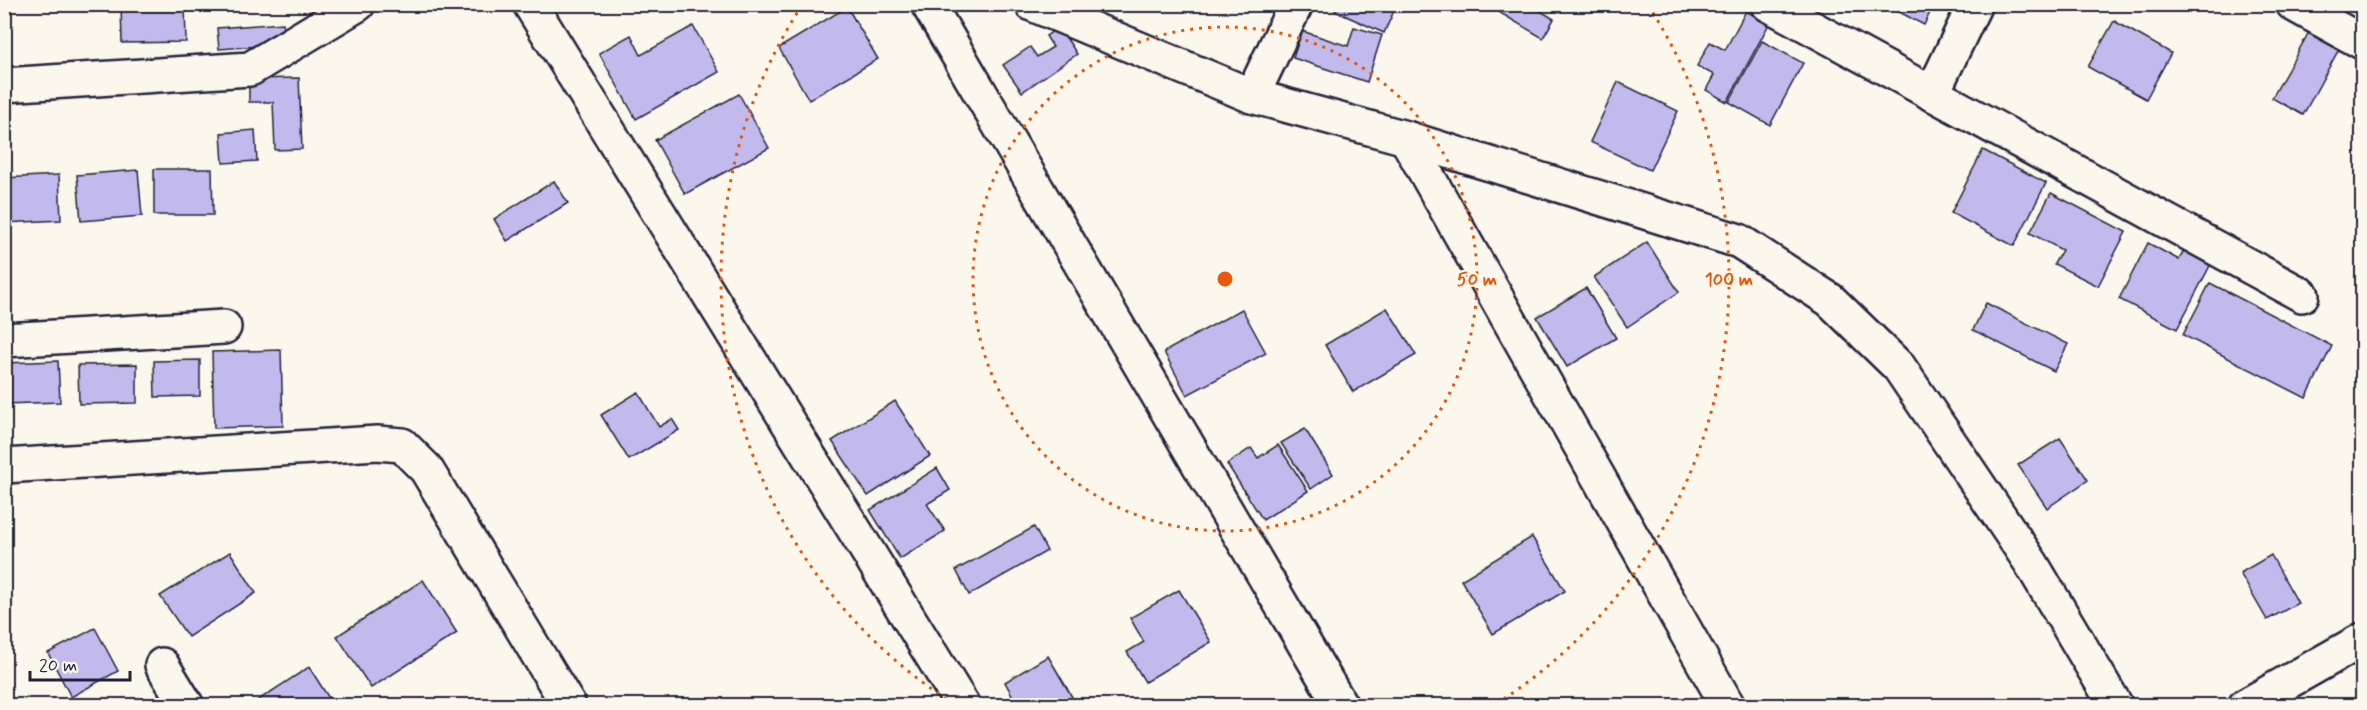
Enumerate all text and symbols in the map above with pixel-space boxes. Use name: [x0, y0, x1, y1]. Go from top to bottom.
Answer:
text: 50 m: [1457, 268, 1497, 292]
text: 100 m: [1705, 268, 1753, 292]
centre of rings: [1215, 269, 1235, 289]
scale bar: [30, 644, 130, 682]
text: 20 m: [39, 654, 77, 678]

